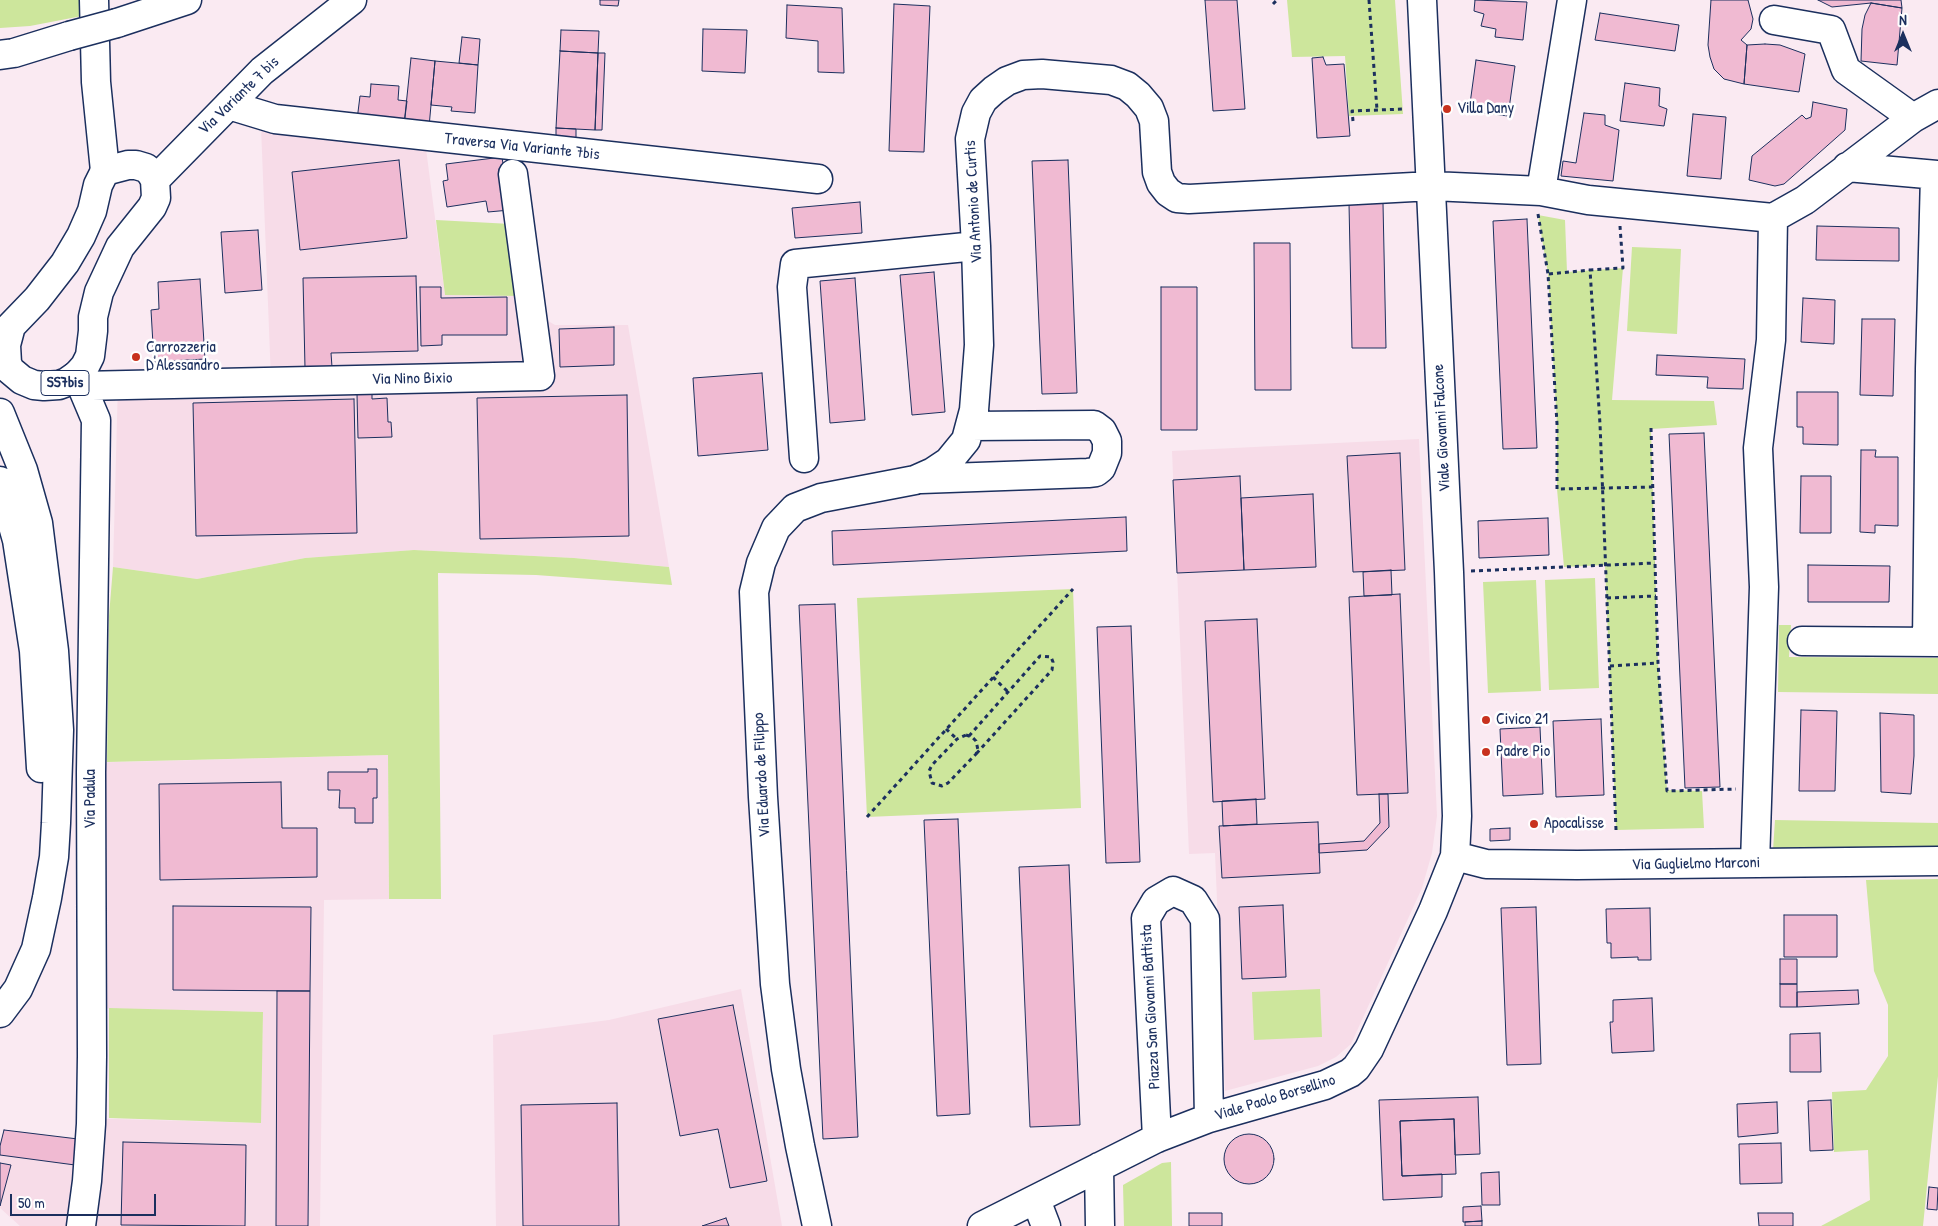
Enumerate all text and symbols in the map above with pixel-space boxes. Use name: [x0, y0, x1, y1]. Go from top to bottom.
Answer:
north arrow: [1878, 10, 1928, 60]
text: N: [1899, 10, 1907, 29]
street label: Via Variante 7 bis: [195, 53, 283, 139]
place label: Villa Dany: [1457, 99, 1514, 119]
marker: Villa Dany: [1441, 103, 1453, 115]
street label: Traversa Via Variante 7bis: [444, 129, 600, 165]
street label: Via Antonio de Curtis: [961, 140, 987, 264]
place label: Carrozzeria D'Alessandro: [146, 338, 219, 376]
marker: Carrozzeria D'Alessandro: [130, 351, 142, 363]
street label: Viale Giovanni Falcone: [1429, 364, 1455, 492]
street label: Via Nino Bixio: [371, 369, 453, 389]
road number: SS7bis: [41, 370, 89, 396]
place label: Civico 21: [1496, 710, 1548, 730]
street label: Via Eduardo de Filippo: [749, 712, 775, 838]
marker: Civico 21: [1480, 714, 1492, 726]
place label: Padre Pio: [1496, 742, 1550, 762]
marker: Padre Pio: [1480, 746, 1492, 758]
street label: Via Padula: [81, 769, 101, 829]
place label: Apocalisse: [1544, 814, 1604, 834]
marker: Apocalisse: [1528, 818, 1540, 830]
street label: Via Guglielmo Marconi: [1632, 853, 1760, 875]
street label: Piazza San Giovanni Battista: [1137, 924, 1165, 1090]
street label: Viale Paolo Borsellino: [1212, 1070, 1338, 1126]
scale bar: [12, 1184, 159, 1216]
text: 50 m: [18, 1192, 45, 1213]

